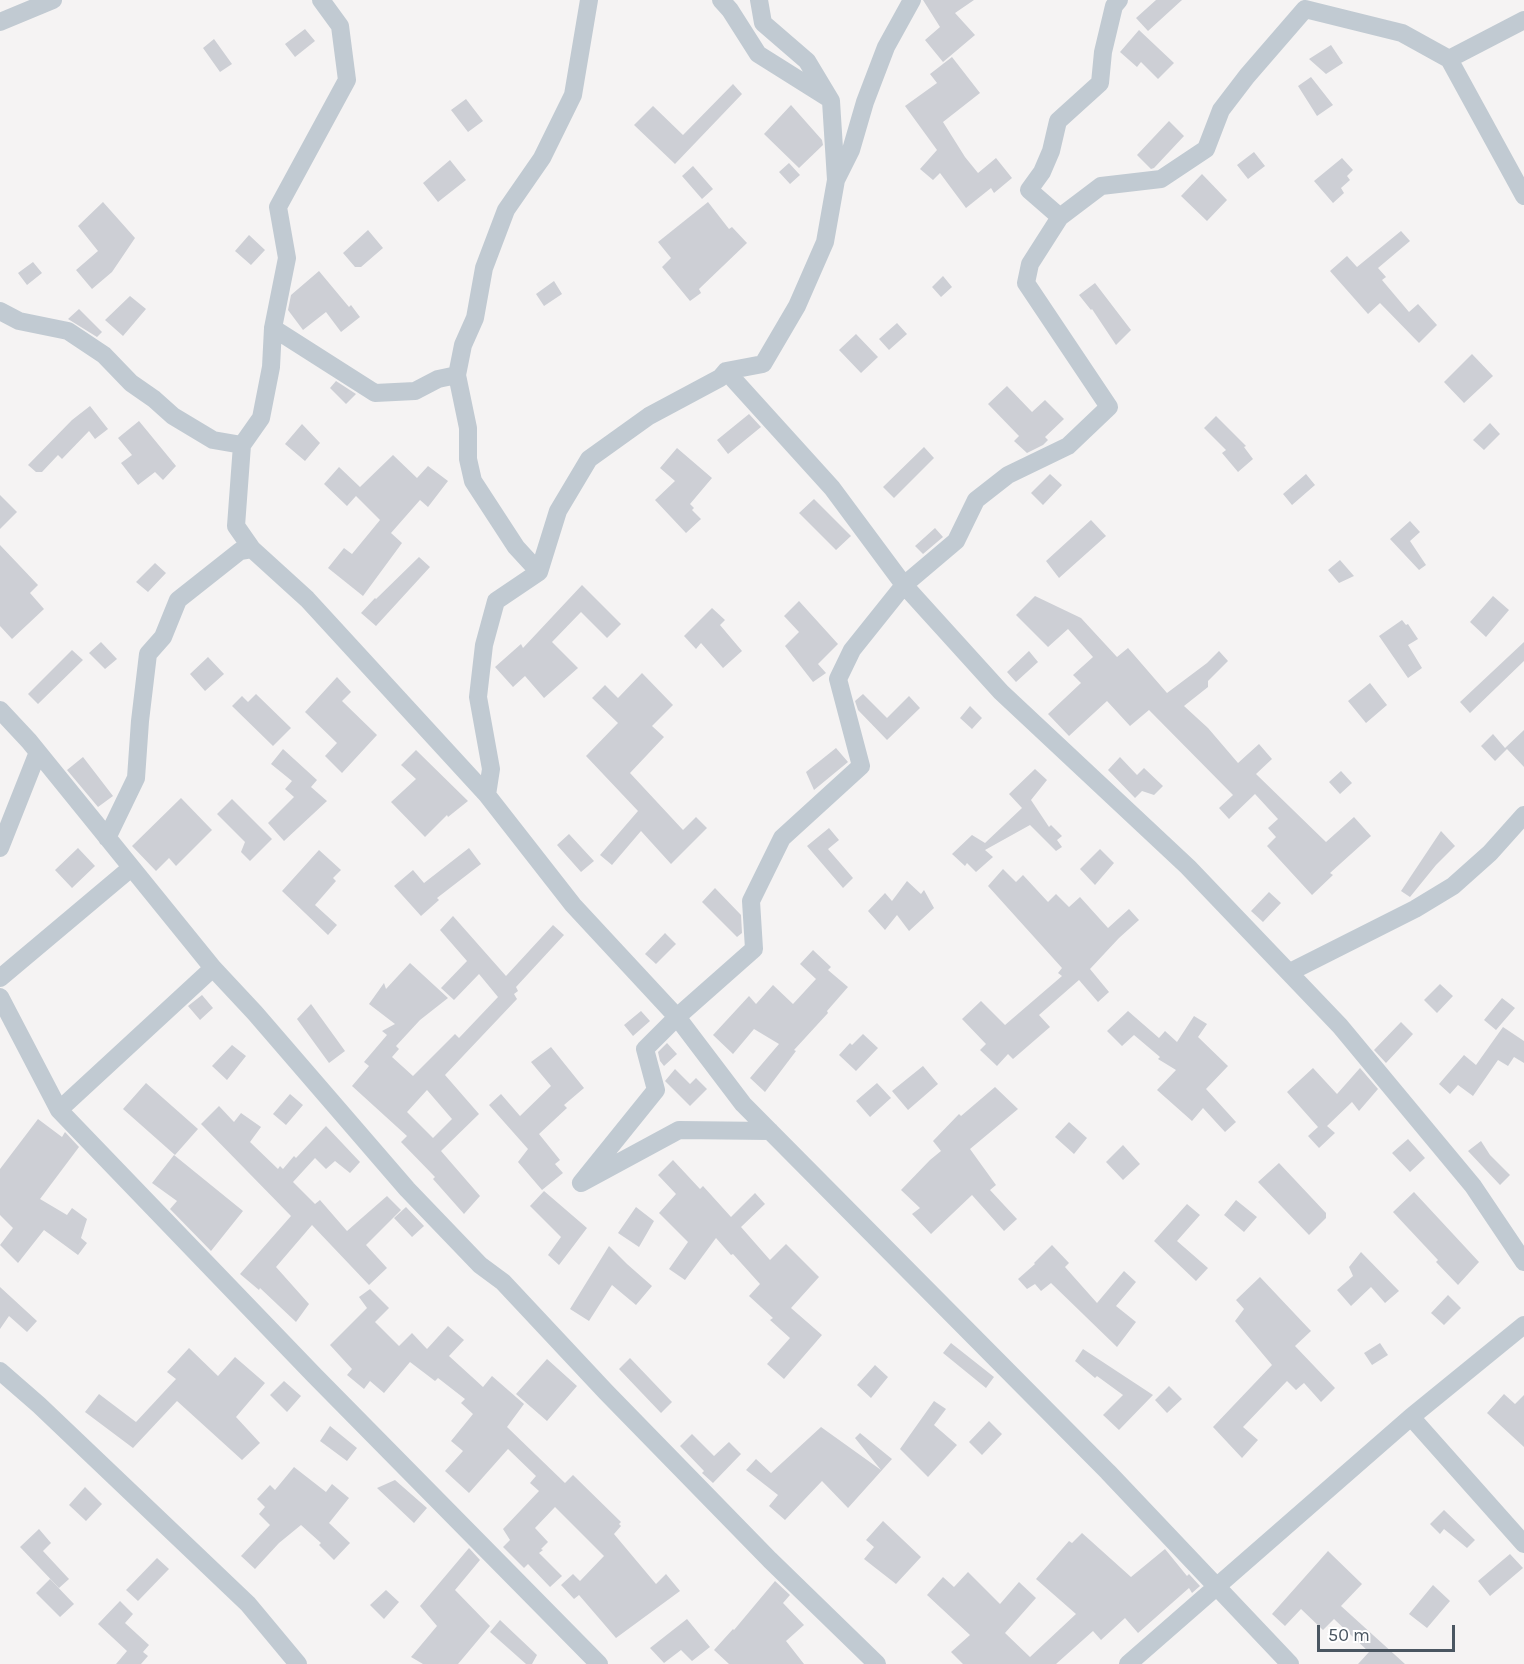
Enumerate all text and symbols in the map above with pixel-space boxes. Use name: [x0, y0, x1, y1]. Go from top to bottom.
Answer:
scale bar: [1320, 1613, 1458, 1651]
text: 50 m: [1328, 1624, 1370, 1646]

